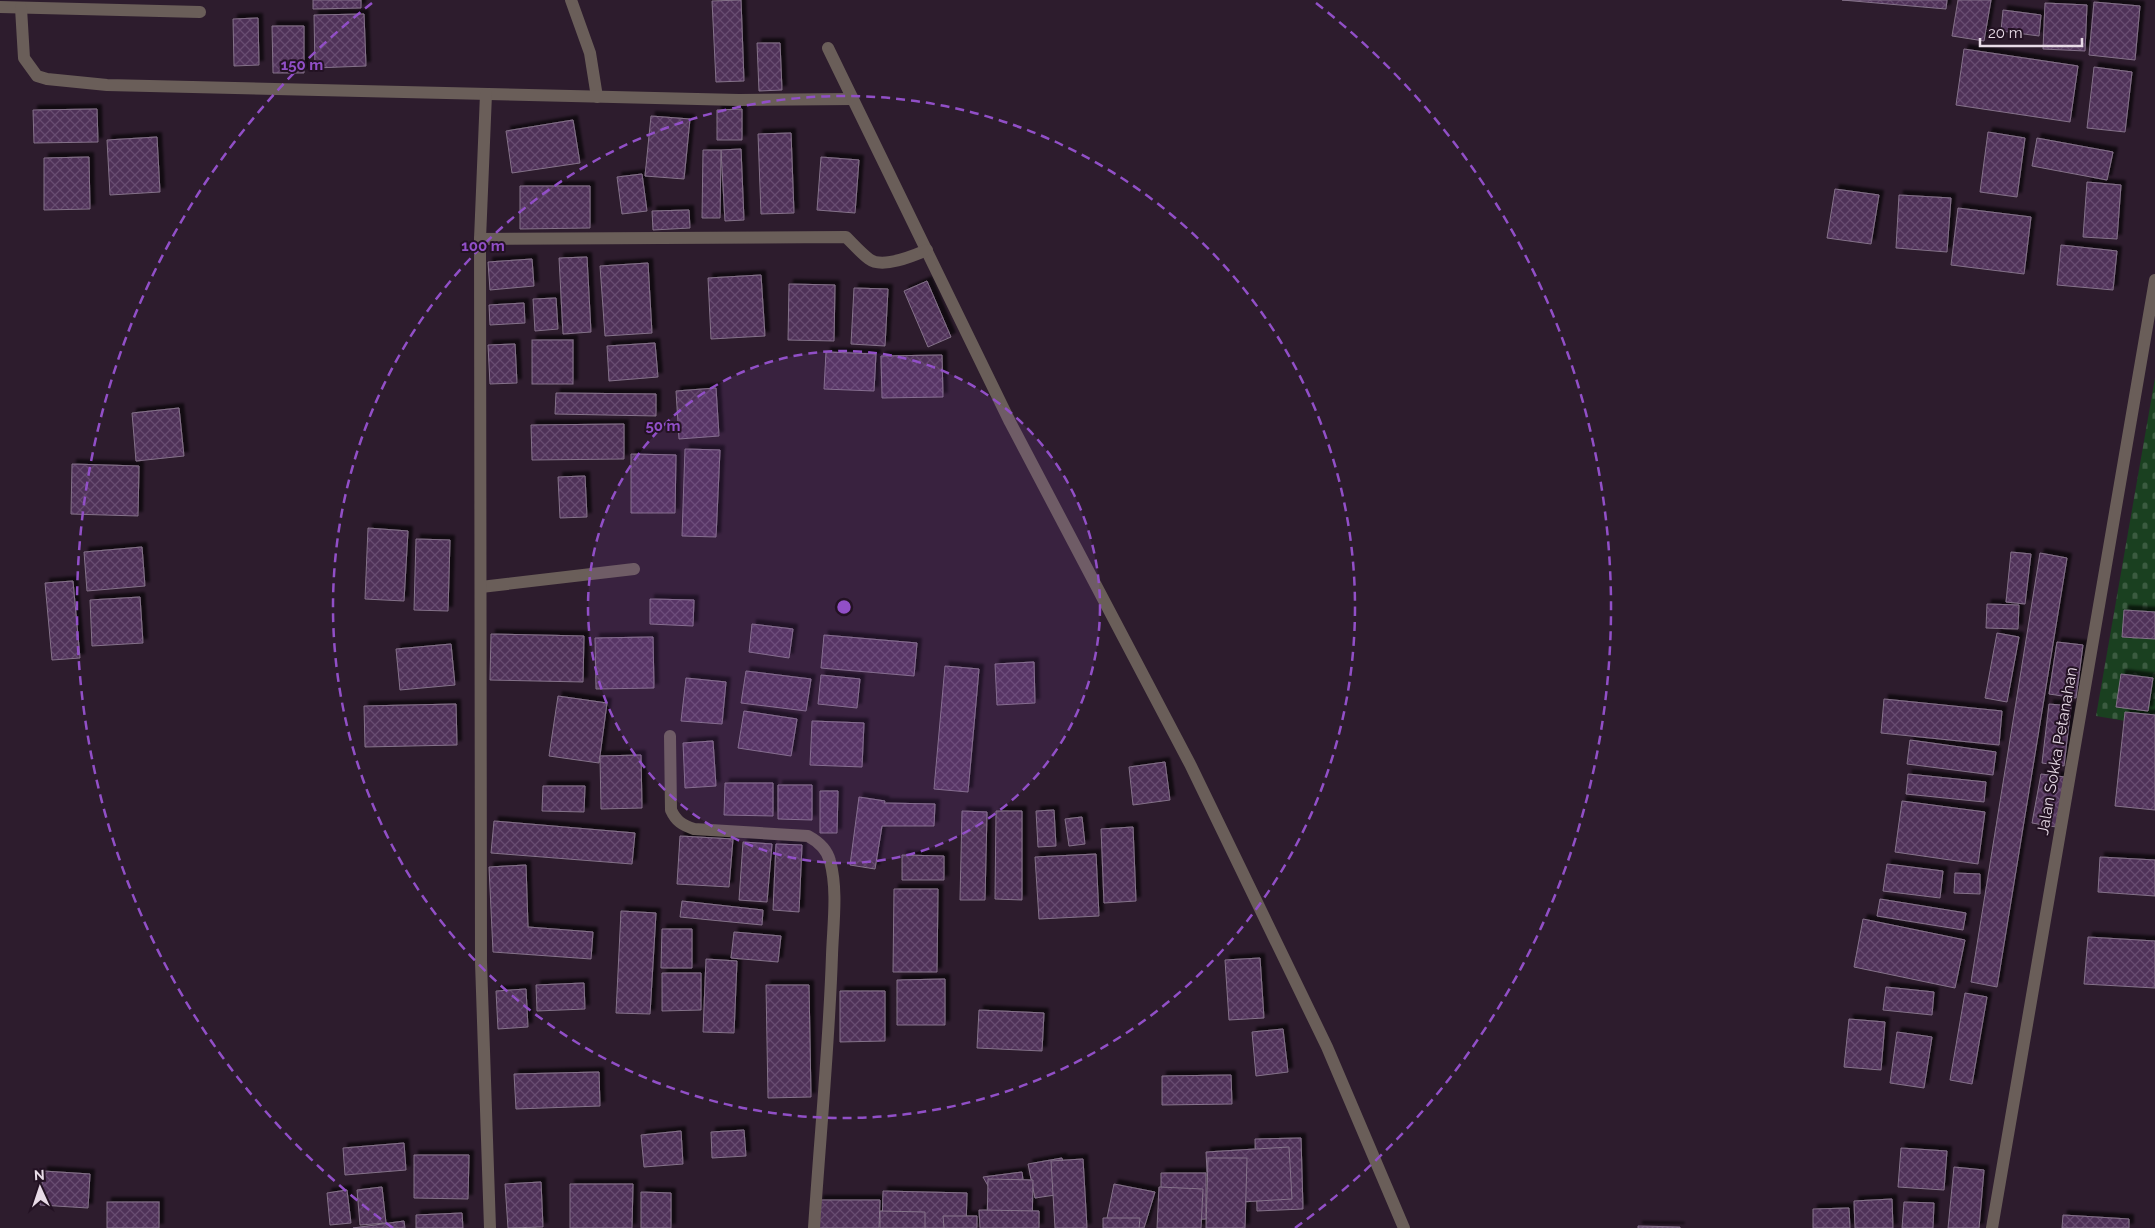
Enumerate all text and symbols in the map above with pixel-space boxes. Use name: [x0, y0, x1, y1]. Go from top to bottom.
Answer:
scale bar: [1980, 15, 2082, 47]
text: 20 m: [1988, 24, 2023, 42]
text: 150 m: [281, 56, 323, 74]
text: 100 m: [461, 237, 505, 255]
text: 50 m: [645, 417, 681, 435]
centre of rings: [835, 598, 853, 616]
street label: Jalan Sokka Petanahan: [2033, 665, 2081, 837]
north arrow: [15, 1163, 65, 1213]
text: N: [34, 1167, 45, 1183]

